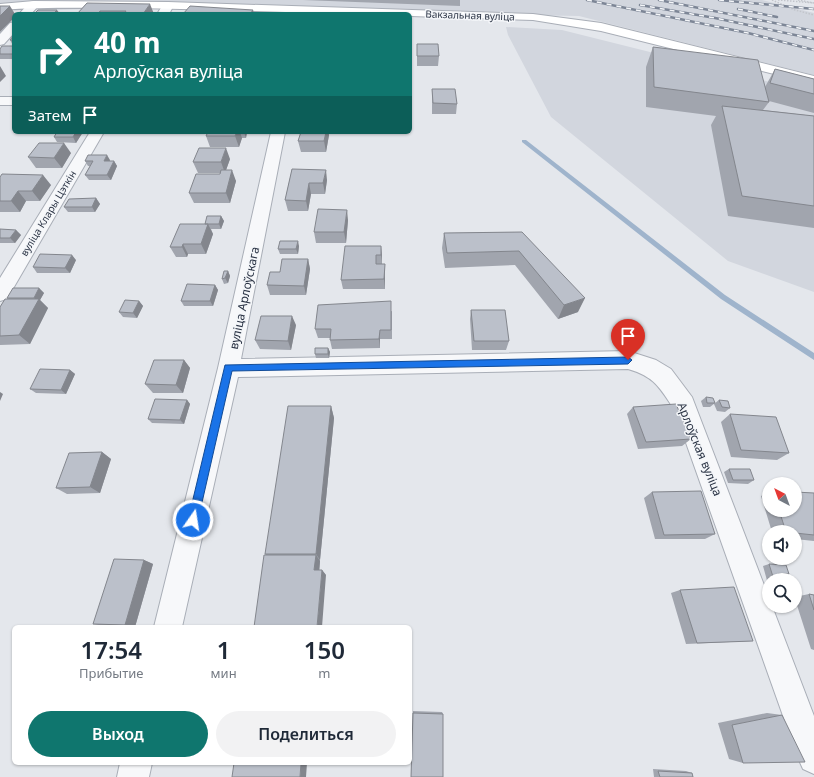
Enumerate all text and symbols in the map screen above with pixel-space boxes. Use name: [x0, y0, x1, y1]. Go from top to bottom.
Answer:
street label: Вакзальная вуліца: [425, 6, 515, 24]
text: 40 m: [94, 23, 161, 61]
icon: right: [28, 28, 80, 80]
text: Арлоўская вуліца: [94, 59, 243, 83]
icon: arrive: [79, 104, 101, 126]
text: Затем: [28, 105, 71, 125]
street label: вуліца Клары Цэткін: [17, 168, 79, 258]
street label: вуліца Арлоўскага: [225, 245, 263, 351]
pin: [611, 319, 645, 360]
icon: arrive: [617, 325, 639, 347]
street label: Арлоўская вуліца: [673, 400, 727, 498]
north arrow: [762, 477, 802, 517]
map controls: [762, 477, 802, 613]
position arrow: [172, 499, 214, 541]
button: sound: [762, 525, 802, 565]
button: search: [762, 573, 802, 613]
text: 17:54: [81, 633, 142, 666]
text: 1: [217, 633, 230, 666]
text: 150: [304, 633, 345, 666]
text: Прибытие: [79, 664, 144, 682]
text: мин: [211, 664, 237, 682]
text: m: [318, 664, 330, 682]
button: Выход: [28, 711, 208, 757]
button: Поделиться: [216, 711, 396, 757]

